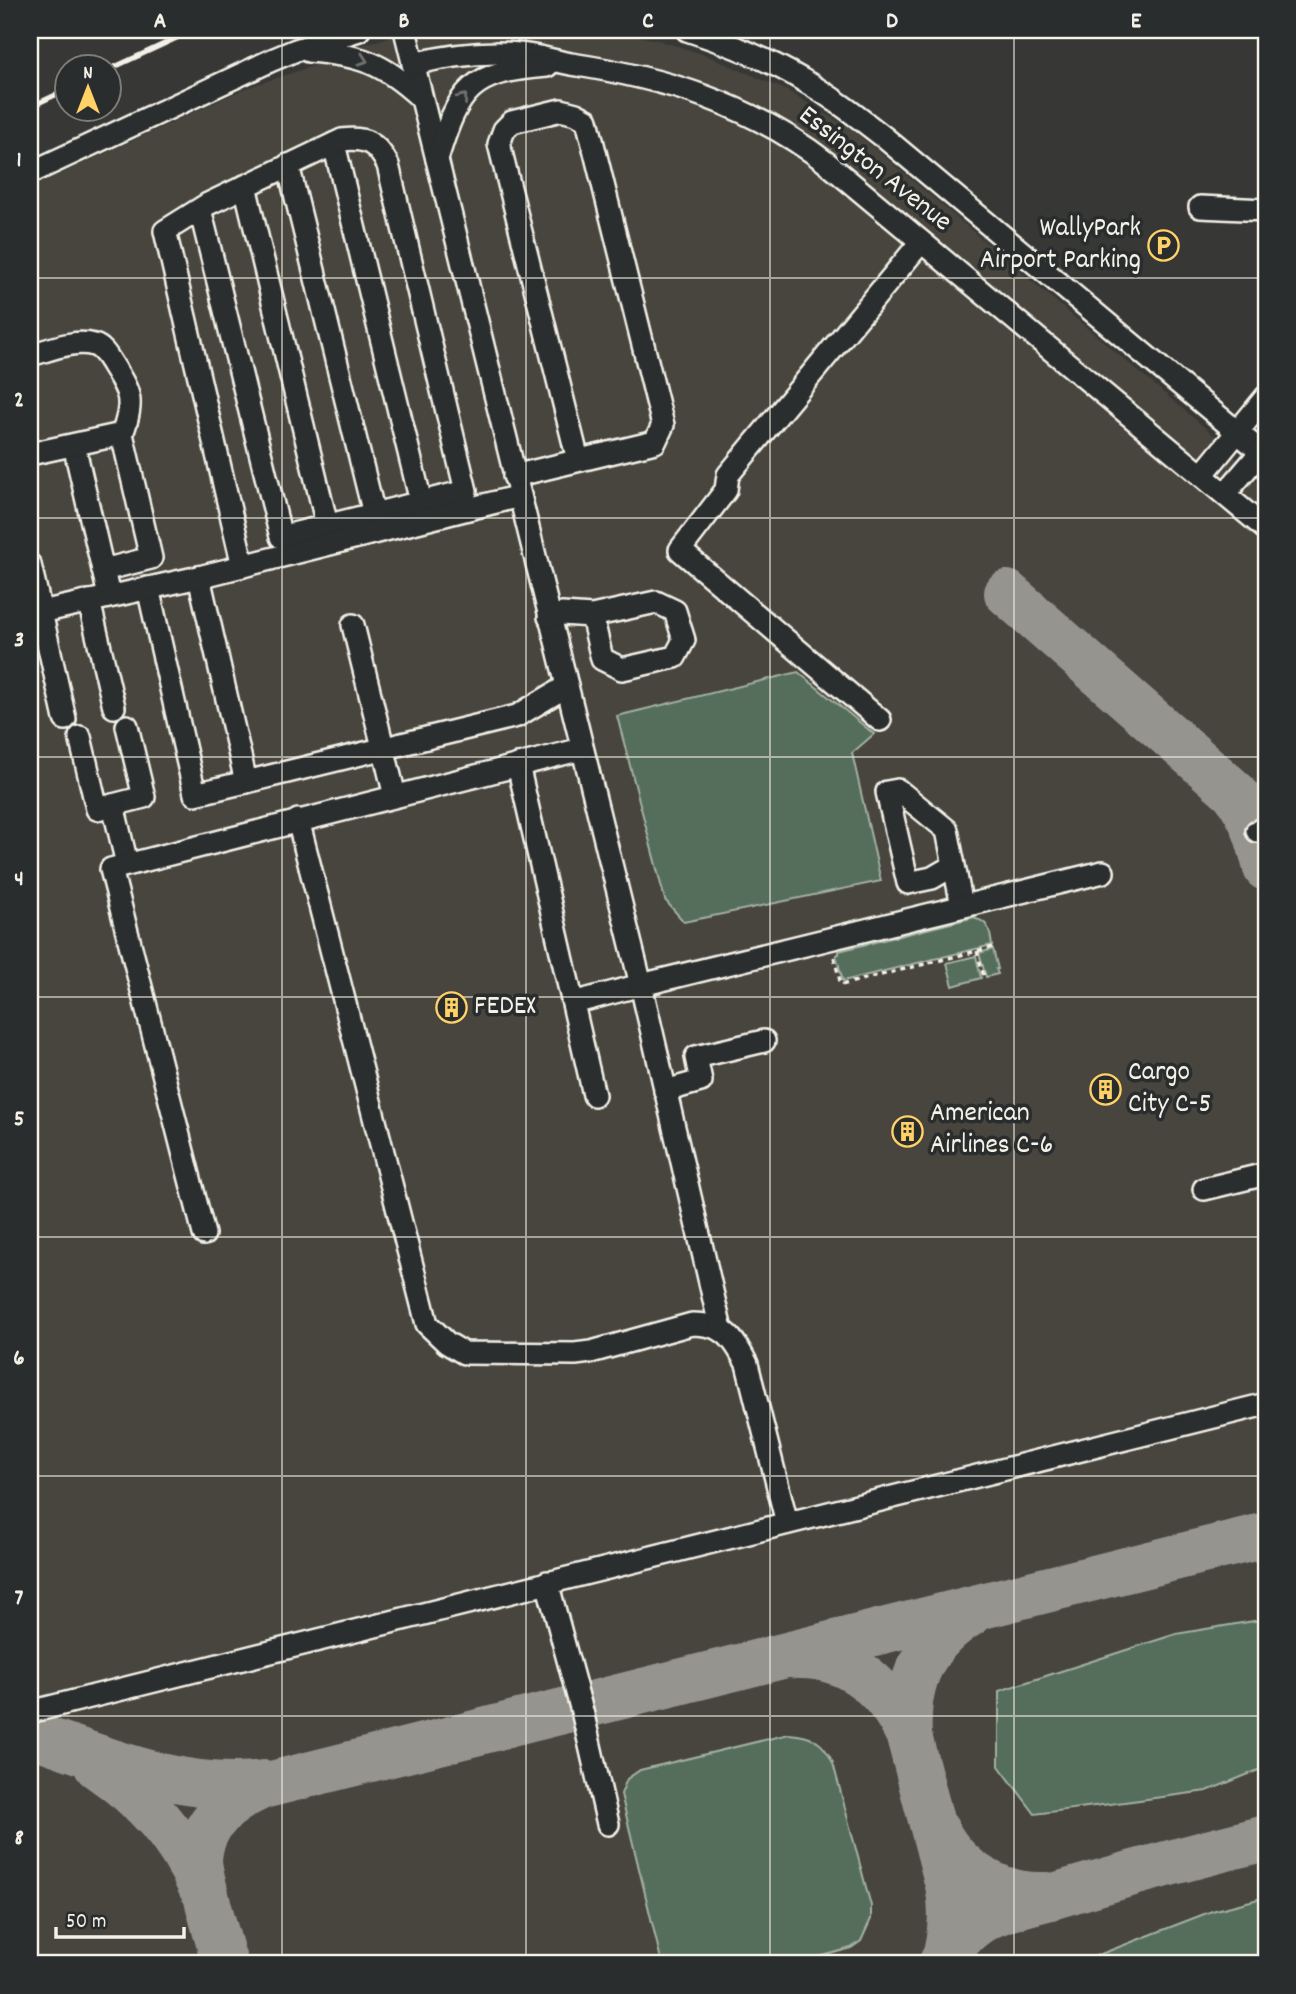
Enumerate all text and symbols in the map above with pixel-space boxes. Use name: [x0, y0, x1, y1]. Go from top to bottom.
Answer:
text: A: [154, 6, 166, 39]
text: B: [399, 6, 410, 39]
text: C: [642, 6, 654, 39]
text: D: [886, 6, 898, 39]
text: E: [1131, 6, 1142, 39]
one-way arrow: [357, 51, 369, 66]
north arrow: [52, 52, 122, 122]
text: N: [83, 61, 93, 88]
one-way arrow: [454, 94, 467, 106]
street label: Essington Avenue: [789, 97, 959, 243]
text: 1: [16, 145, 22, 178]
place label: WallyPark Airport Parking: [980, 210, 1141, 282]
parking icon: WallyPark Airport Parking: [1147, 229, 1181, 263]
text: 2: [14, 385, 24, 418]
text: 3: [14, 625, 24, 658]
text: 4: [14, 864, 24, 897]
place label: FEDEX: [474, 988, 536, 1028]
building icon: FEDEX: [434, 991, 468, 1025]
place label: Cargo City C-5: [1128, 1054, 1211, 1126]
building icon: Cargo City C-5: [1088, 1073, 1122, 1107]
place label: American Airlines C-6: [930, 1095, 1053, 1167]
text: 5: [14, 1104, 24, 1137]
building icon: American Airlines C-6: [890, 1114, 924, 1148]
text: 6: [13, 1343, 25, 1376]
text: 7: [15, 1583, 24, 1616]
text: 8: [14, 1823, 24, 1856]
scale bar: [56, 1896, 184, 1940]
text: 50 m: [66, 1908, 106, 1938]

